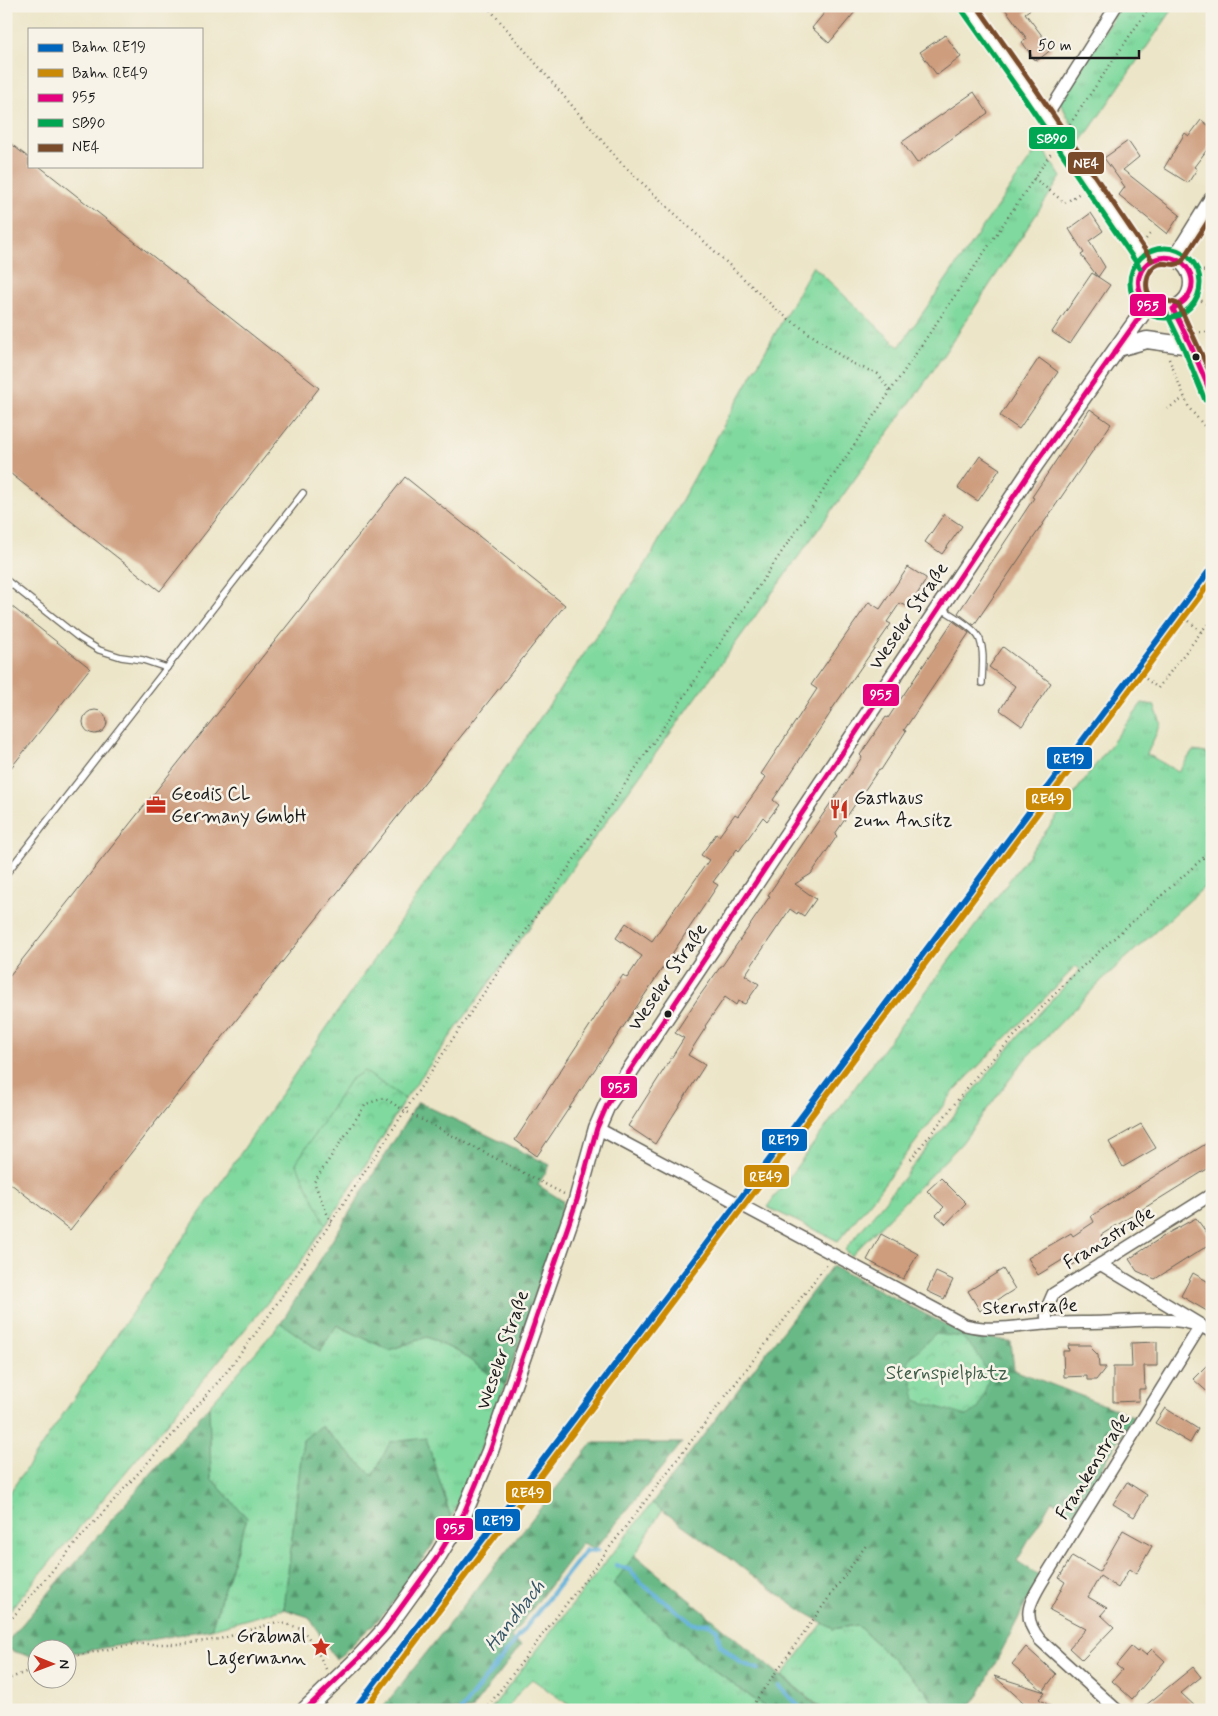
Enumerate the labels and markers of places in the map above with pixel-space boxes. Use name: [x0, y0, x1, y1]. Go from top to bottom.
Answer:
unlabelled marker: [1191, 352, 1201, 362]
place label: Geodis CL Germany GmbH: [171, 782, 307, 829]
place label: Gasthaus zum Ansitz: [854, 786, 953, 833]
office icon: Geodis CL Germany GmbH: [145, 794, 167, 816]
restaurant icon: Gasthaus zum Ansitz: [828, 798, 850, 820]
unlabelled marker: [663, 1009, 673, 1019]
place label: Grabmal Lagermann: [207, 1624, 306, 1674]
place icon: Grabmal Lagermann: [310, 1636, 332, 1658]

